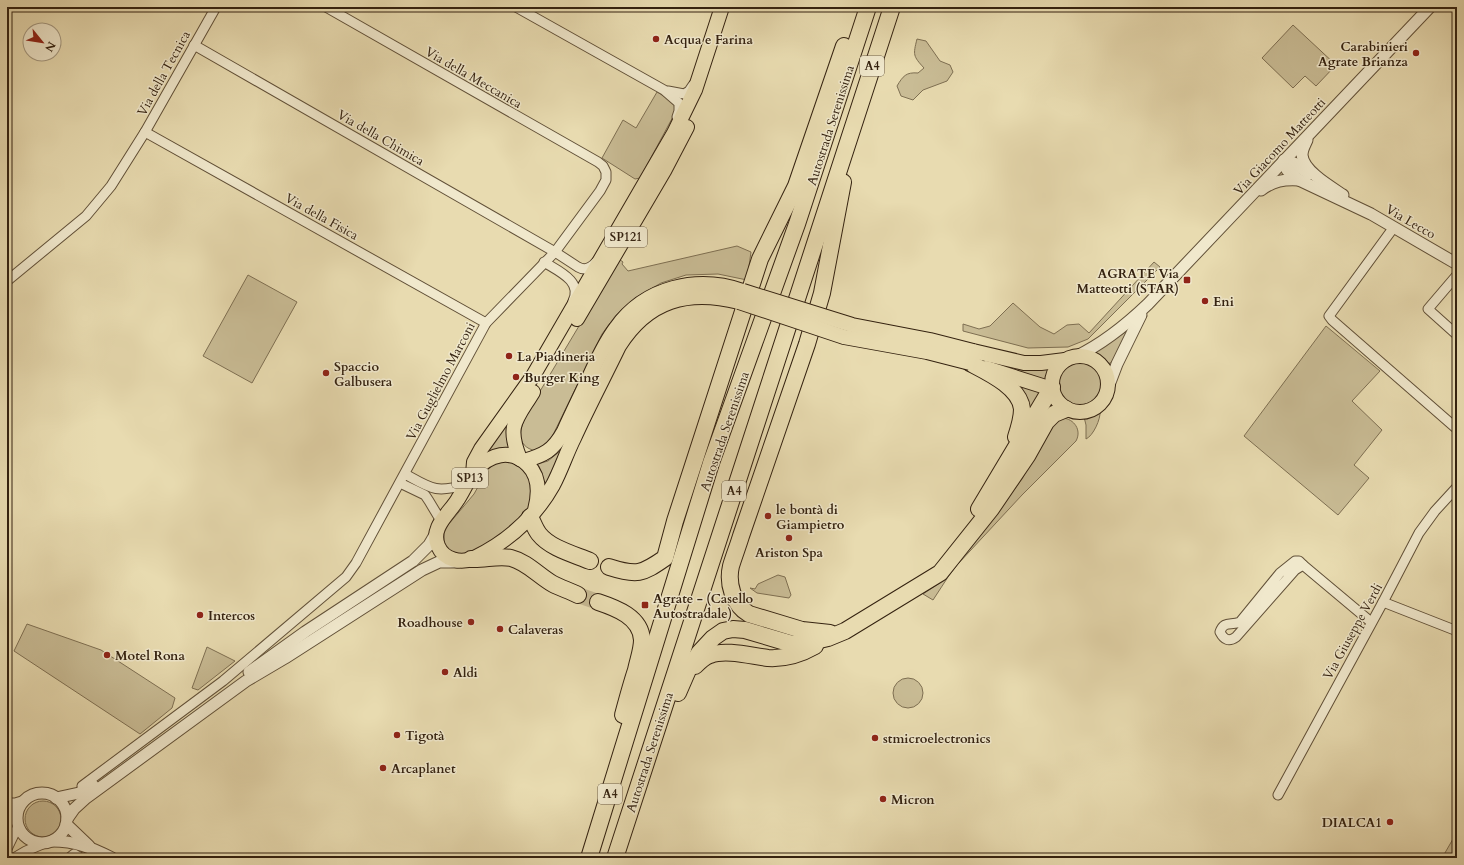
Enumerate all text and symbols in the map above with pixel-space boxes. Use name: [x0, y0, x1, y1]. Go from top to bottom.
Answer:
north arrow: [22, 22, 62, 62]
street label: Via della Tecnica: [133, 27, 195, 119]
place label: Acqua e Farina: [664, 31, 753, 49]
marker: Acqua e Farina: [651, 34, 661, 44]
place label: Carabinieri Agrate Brianza: [1318, 38, 1409, 71]
text: N: [41, 39, 59, 55]
street label: Via della Meccanica: [422, 43, 526, 113]
marker: Carabinieri Agrate Brianza: [1411, 48, 1421, 58]
road number: A4: [860, 56, 884, 76]
street label: Autostrada Serenissima: [803, 63, 859, 188]
street label: Via Giacomo Matteotti: [1230, 94, 1330, 199]
street label: Via della Chimica: [334, 106, 428, 170]
street label: Via della Fisica: [282, 189, 362, 245]
street label: Via Lecco: [1382, 200, 1439, 243]
road number: SP121: [605, 227, 647, 247]
place label: AGRATE Via Matteotti (STAR): [1077, 265, 1180, 298]
marker: AGRATE Via Matteotti (STAR): [1182, 275, 1192, 285]
place label: Eni: [1213, 293, 1234, 311]
marker: Eni: [1200, 296, 1210, 306]
street label: Via Guglielmo Marconi: [402, 319, 480, 444]
place label: La Piadineria: [517, 348, 596, 366]
marker: La Piadineria: [504, 351, 514, 361]
place label: Spaccio Galbusera: [334, 358, 393, 391]
marker: Spaccio Galbusera: [321, 368, 331, 378]
place label: Burger King: [524, 369, 599, 387]
street label: Autostrada Serenissima: [696, 369, 754, 494]
marker: Burger King: [511, 372, 521, 382]
road number: SP13: [452, 468, 488, 488]
road number: A4: [722, 481, 746, 501]
place label: le bontà di Giampietro: [776, 501, 845, 534]
marker: le bontà di Giampietro: [763, 511, 773, 521]
marker: Ariston Spa: [784, 533, 794, 543]
place label: Ariston Spa: [755, 544, 824, 562]
street label: Via Giuseppe Verdi: [1319, 580, 1387, 683]
place label: Agrate - (Casello Autostradale): [653, 590, 754, 623]
marker: Agrate - (Casello Autostradale): [640, 600, 650, 610]
place label: Intercos: [208, 607, 255, 625]
marker: Intercos: [195, 610, 205, 620]
place label: Roadhouse: [397, 614, 463, 632]
marker: Roadhouse: [466, 617, 476, 627]
place label: Calaveras: [508, 621, 564, 639]
marker: Calaveras: [495, 624, 505, 634]
place label: Motel Rona: [115, 647, 185, 665]
marker: Motel Rona: [102, 650, 112, 660]
place label: Aldi: [453, 664, 478, 682]
marker: Aldi: [440, 667, 450, 677]
street label: Autostrada Serenissima: [622, 690, 678, 815]
place label: Tigotà: [405, 727, 445, 745]
marker: Tigotà: [392, 730, 402, 740]
place label: stmicroelectronics: [883, 730, 991, 748]
marker: stmicroelectronics: [870, 733, 880, 743]
place label: Arcaplanet: [391, 760, 456, 778]
marker: Arcaplanet: [378, 763, 388, 773]
road number: A4: [598, 784, 622, 804]
place label: Micron: [891, 791, 935, 809]
marker: Micron: [878, 794, 888, 804]
place label: DIALCA1: [1322, 814, 1382, 832]
marker: DIALCA1: [1385, 817, 1395, 827]

